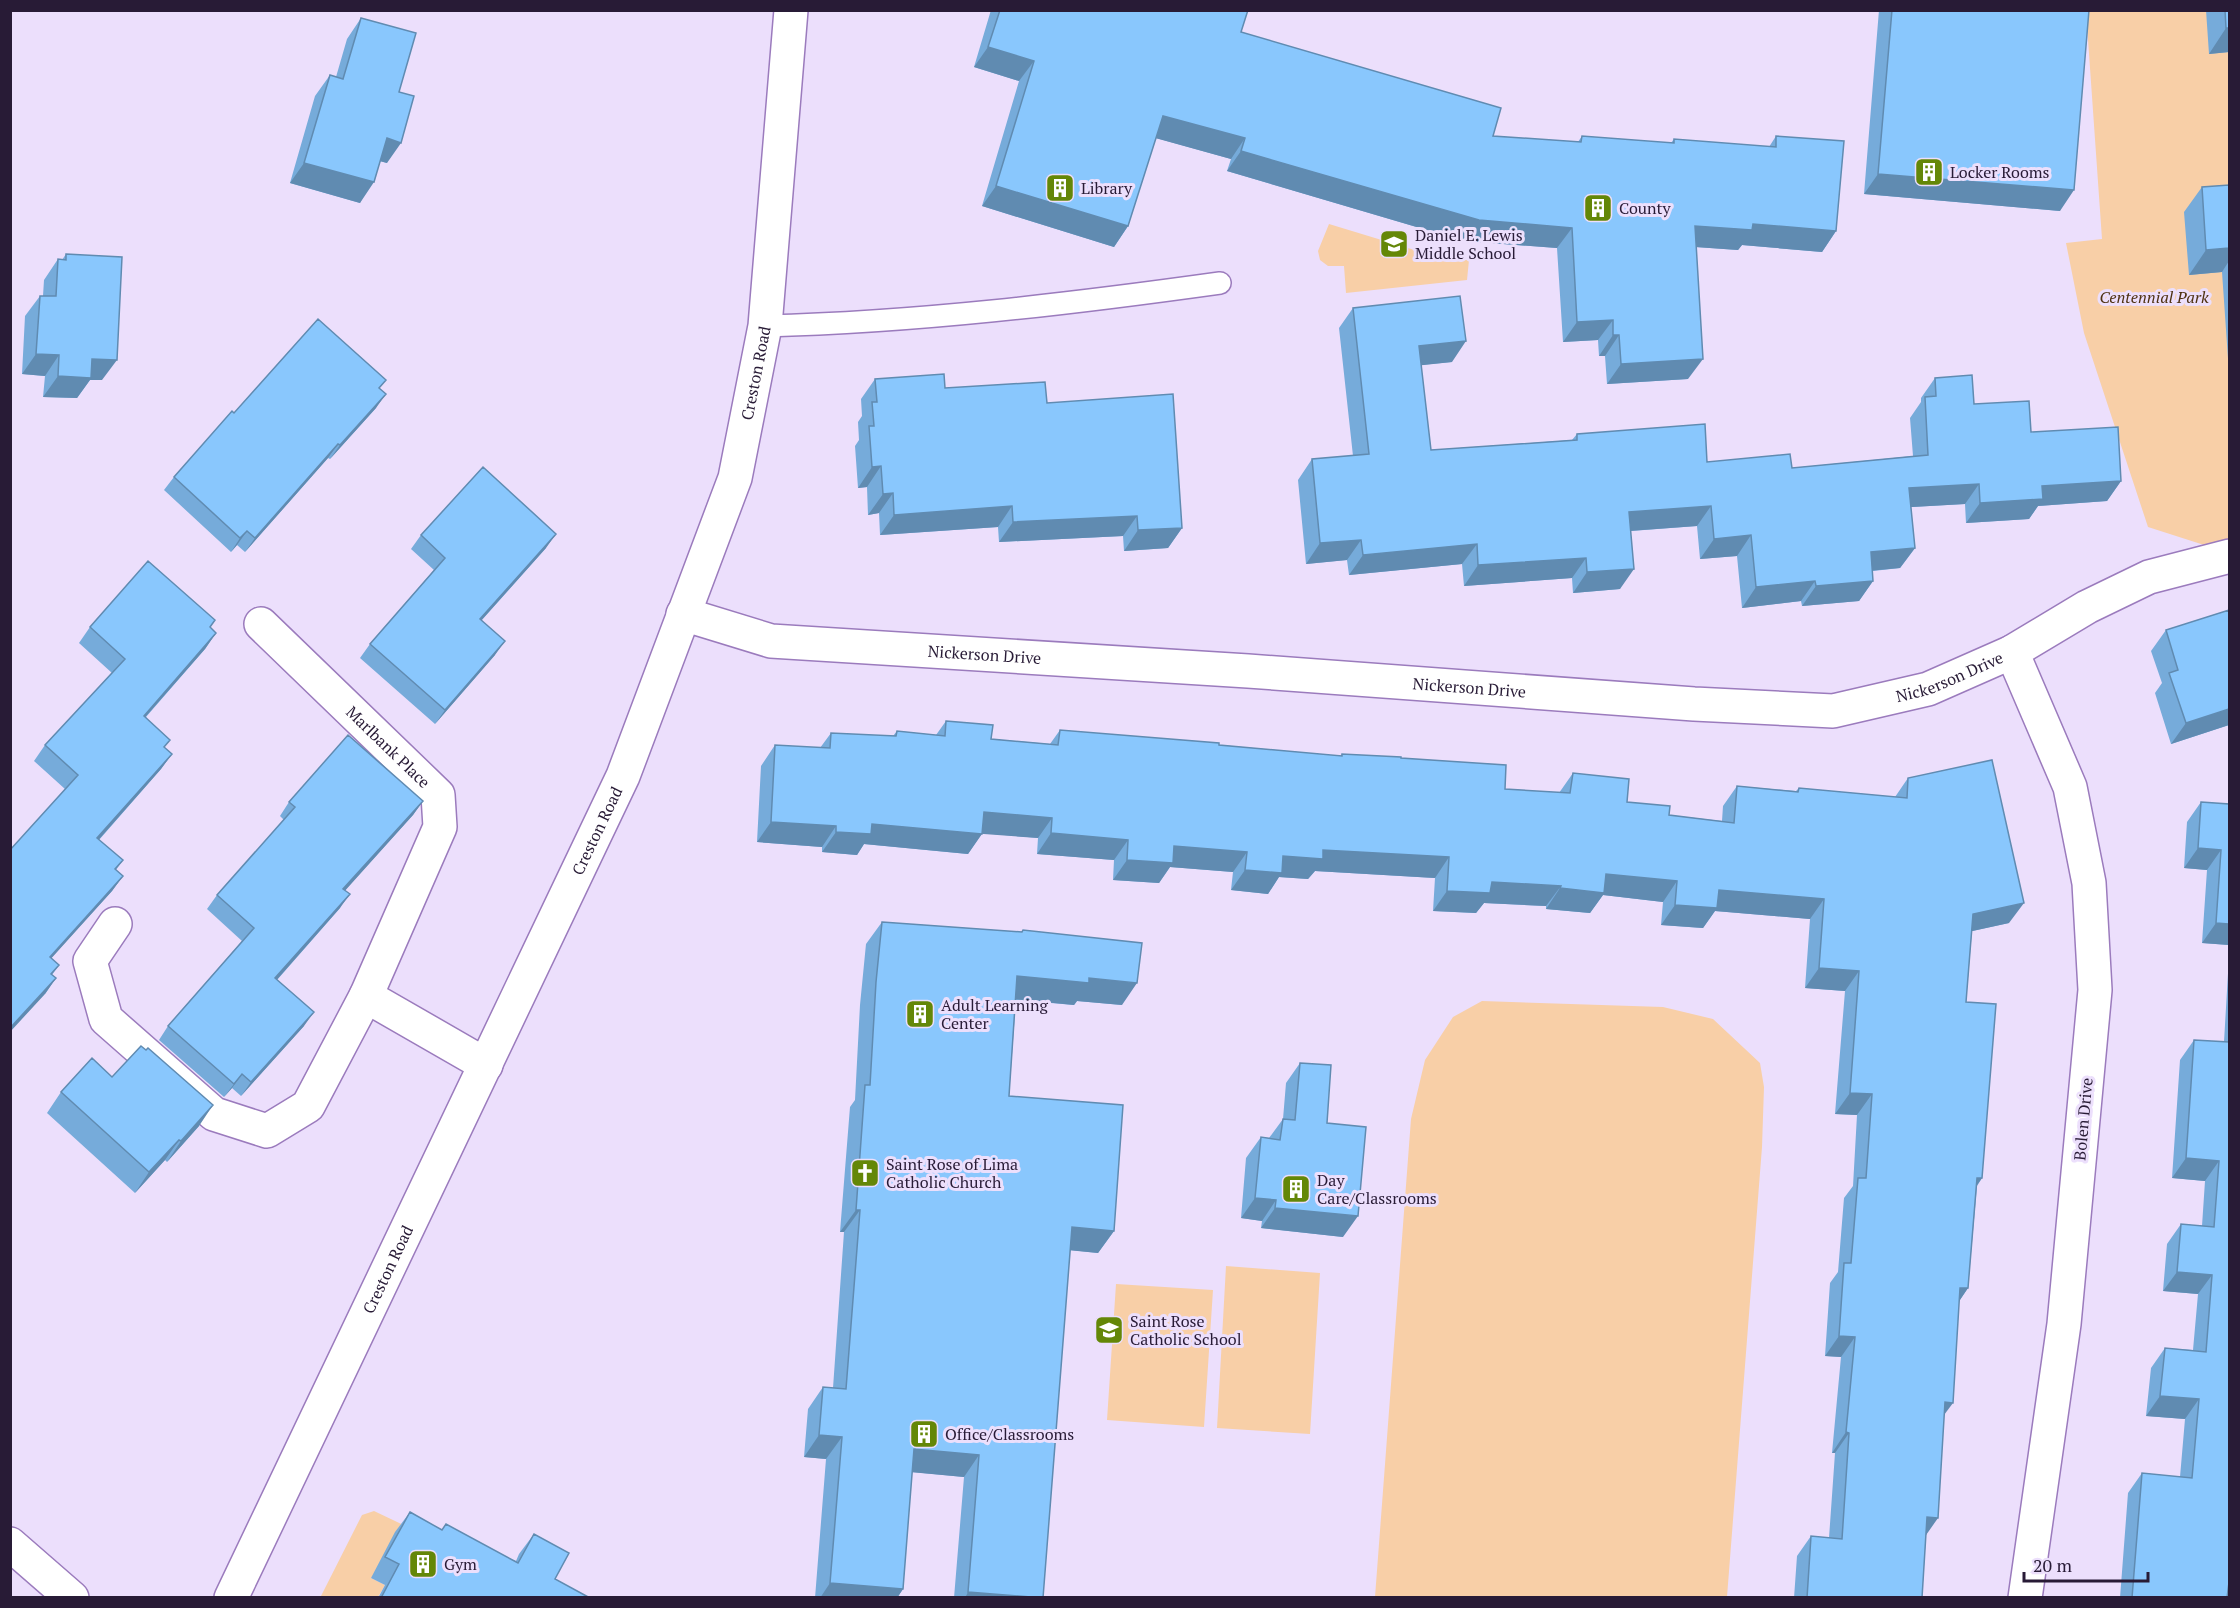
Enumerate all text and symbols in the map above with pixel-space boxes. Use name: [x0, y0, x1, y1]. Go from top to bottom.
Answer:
building icon: Locker Rooms: [1913, 156, 1945, 188]
place label: Locker Rooms: [1950, 161, 2050, 183]
building icon: Library: [1044, 172, 1076, 204]
place label: Library: [1081, 177, 1133, 199]
building icon: County: [1582, 192, 1614, 224]
place label: County: [1619, 197, 1671, 219]
place label: Daniel E. Lewis Middle School: [1415, 224, 1523, 264]
school or university icon: Daniel E. Lewis Middle School: [1378, 228, 1410, 260]
park label: Centennial Park: [2099, 286, 2209, 308]
street label: Creston Road: [736, 324, 776, 422]
street label: Nickerson Drive: [927, 640, 1042, 669]
street label: Nickerson Drive: [1894, 646, 2007, 707]
street label: Nickerson Drive: [1412, 672, 1527, 703]
street label: Marlbank Place: [341, 701, 435, 793]
street label: Creston Road: [566, 783, 627, 879]
place label: Adult Learning Center: [941, 994, 1049, 1034]
building icon: Adult Learning Center: [904, 998, 936, 1030]
street label: Bolen Drive: [2068, 1077, 2098, 1161]
place label: Saint Rose of Lima Catholic Church: [886, 1153, 1018, 1193]
church icon: Saint Rose of Lima Catholic Church: [849, 1157, 881, 1189]
place label: Day Care/Classrooms: [1317, 1169, 1437, 1209]
building icon: Day Care/Classrooms: [1280, 1173, 1312, 1205]
street label: Creston Road: [357, 1222, 418, 1317]
place label: Saint Rose Catholic School: [1130, 1310, 1242, 1350]
school or university icon: Saint Rose Catholic School: [1093, 1314, 1125, 1346]
building icon: Office/Classrooms: [908, 1418, 940, 1450]
place label: Office/Classrooms: [945, 1423, 1074, 1445]
scale bar: [2024, 1545, 2148, 1583]
building icon: Gym: [407, 1548, 439, 1580]
place label: Gym: [444, 1553, 477, 1575]
text: 20 m: [2033, 1553, 2073, 1577]

